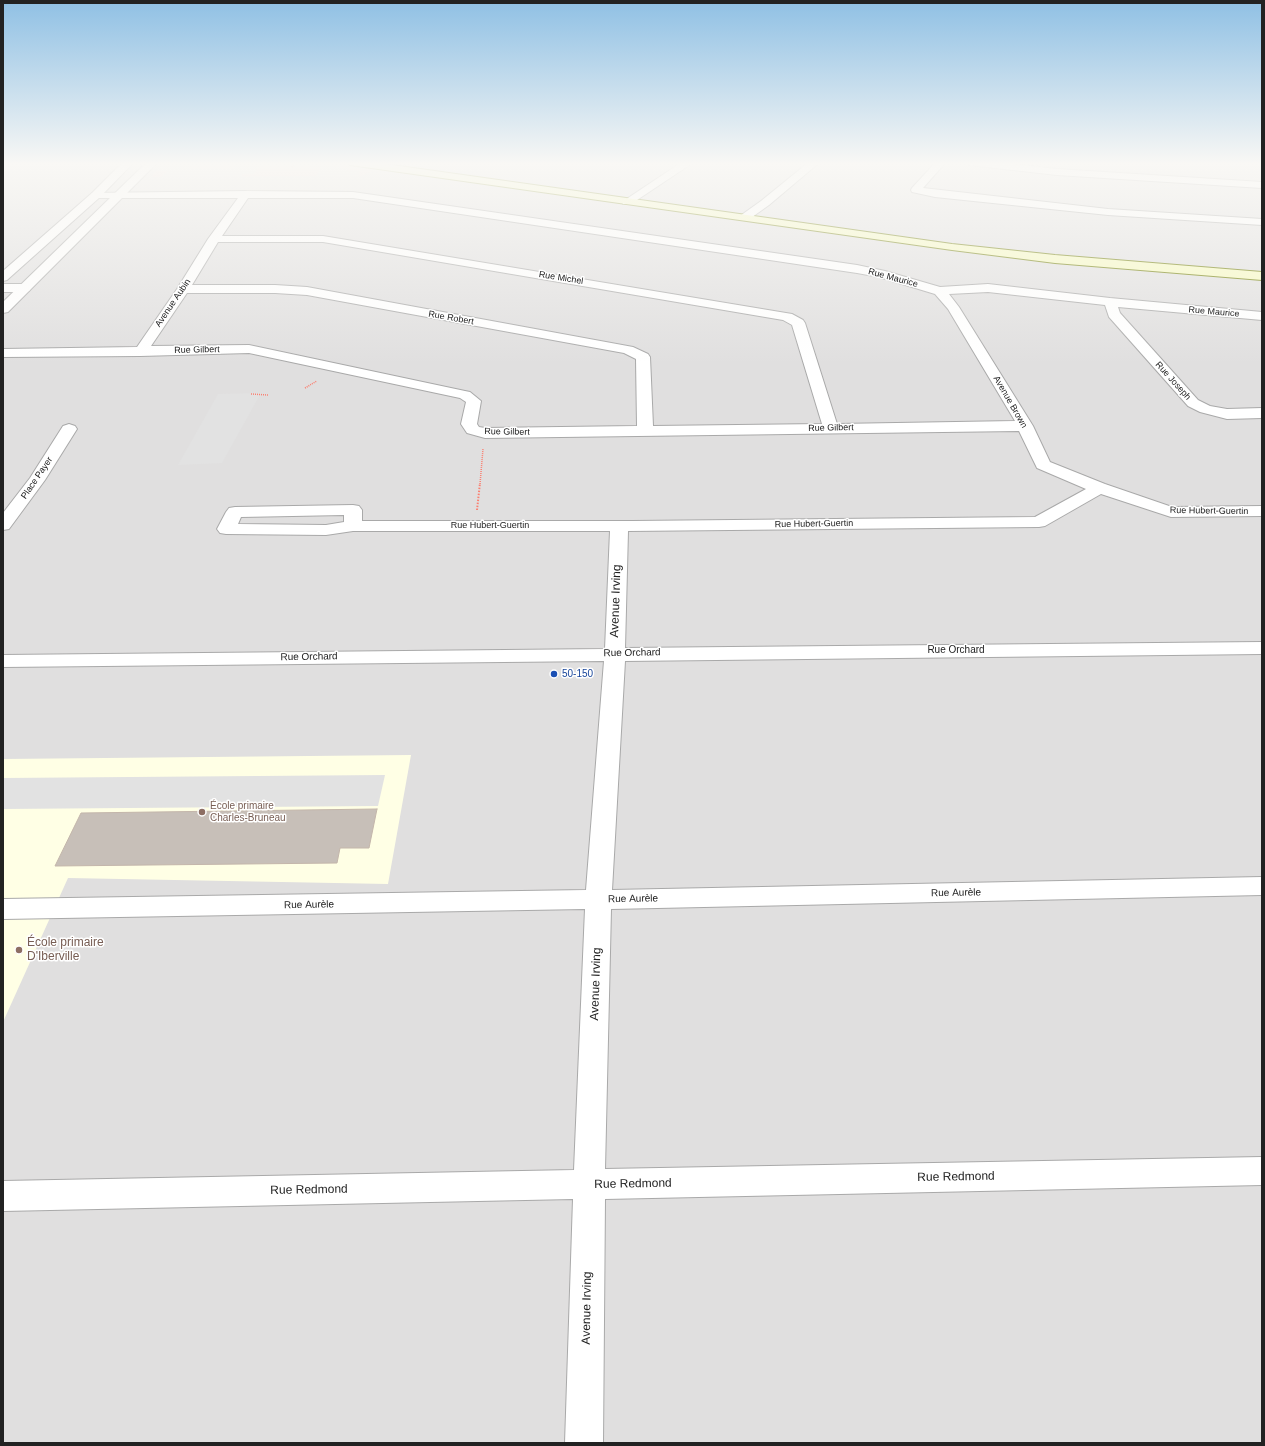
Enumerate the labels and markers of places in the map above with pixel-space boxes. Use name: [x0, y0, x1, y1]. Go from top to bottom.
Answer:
place label: 50-150: [562, 668, 593, 680]
marker: 50-150: [549, 669, 559, 679]
place label: École primaire Charles-Bruneau: [210, 800, 286, 824]
marker: École primaire Charles-Bruneau: [197, 807, 207, 817]
place label: École primaire D'Iberville: [27, 936, 104, 964]
marker: École primaire D'Iberville: [14, 945, 24, 955]

